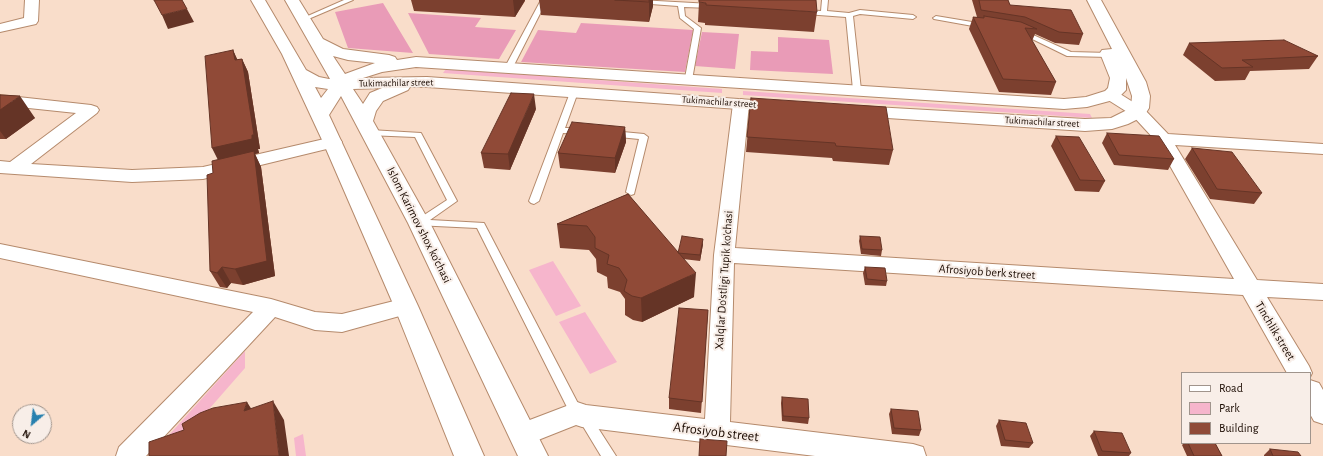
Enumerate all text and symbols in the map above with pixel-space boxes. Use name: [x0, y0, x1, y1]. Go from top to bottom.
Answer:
street label: Tukimachilar street: [359, 76, 433, 90]
street label: Tukimachilar street: [681, 93, 757, 111]
street label: Tukimachilar street: [1004, 114, 1080, 130]
street label: Islom Karimov shox ko'chasi: [383, 165, 455, 285]
street label: Xalqlar Do'stligi Tupik ko'chasi: [712, 210, 736, 350]
street label: Afrosiyob berk street: [938, 261, 1036, 283]
street label: Tinchlik street: [1252, 299, 1298, 363]
legend: [1181, 372, 1311, 444]
text: Road: [1219, 382, 1243, 394]
text: Park: [1219, 402, 1240, 414]
north arrow: [12, 404, 52, 444]
street label: Afrosiyob street: [672, 418, 760, 446]
text: Building: [1219, 422, 1259, 434]
text: N: [21, 428, 33, 441]

